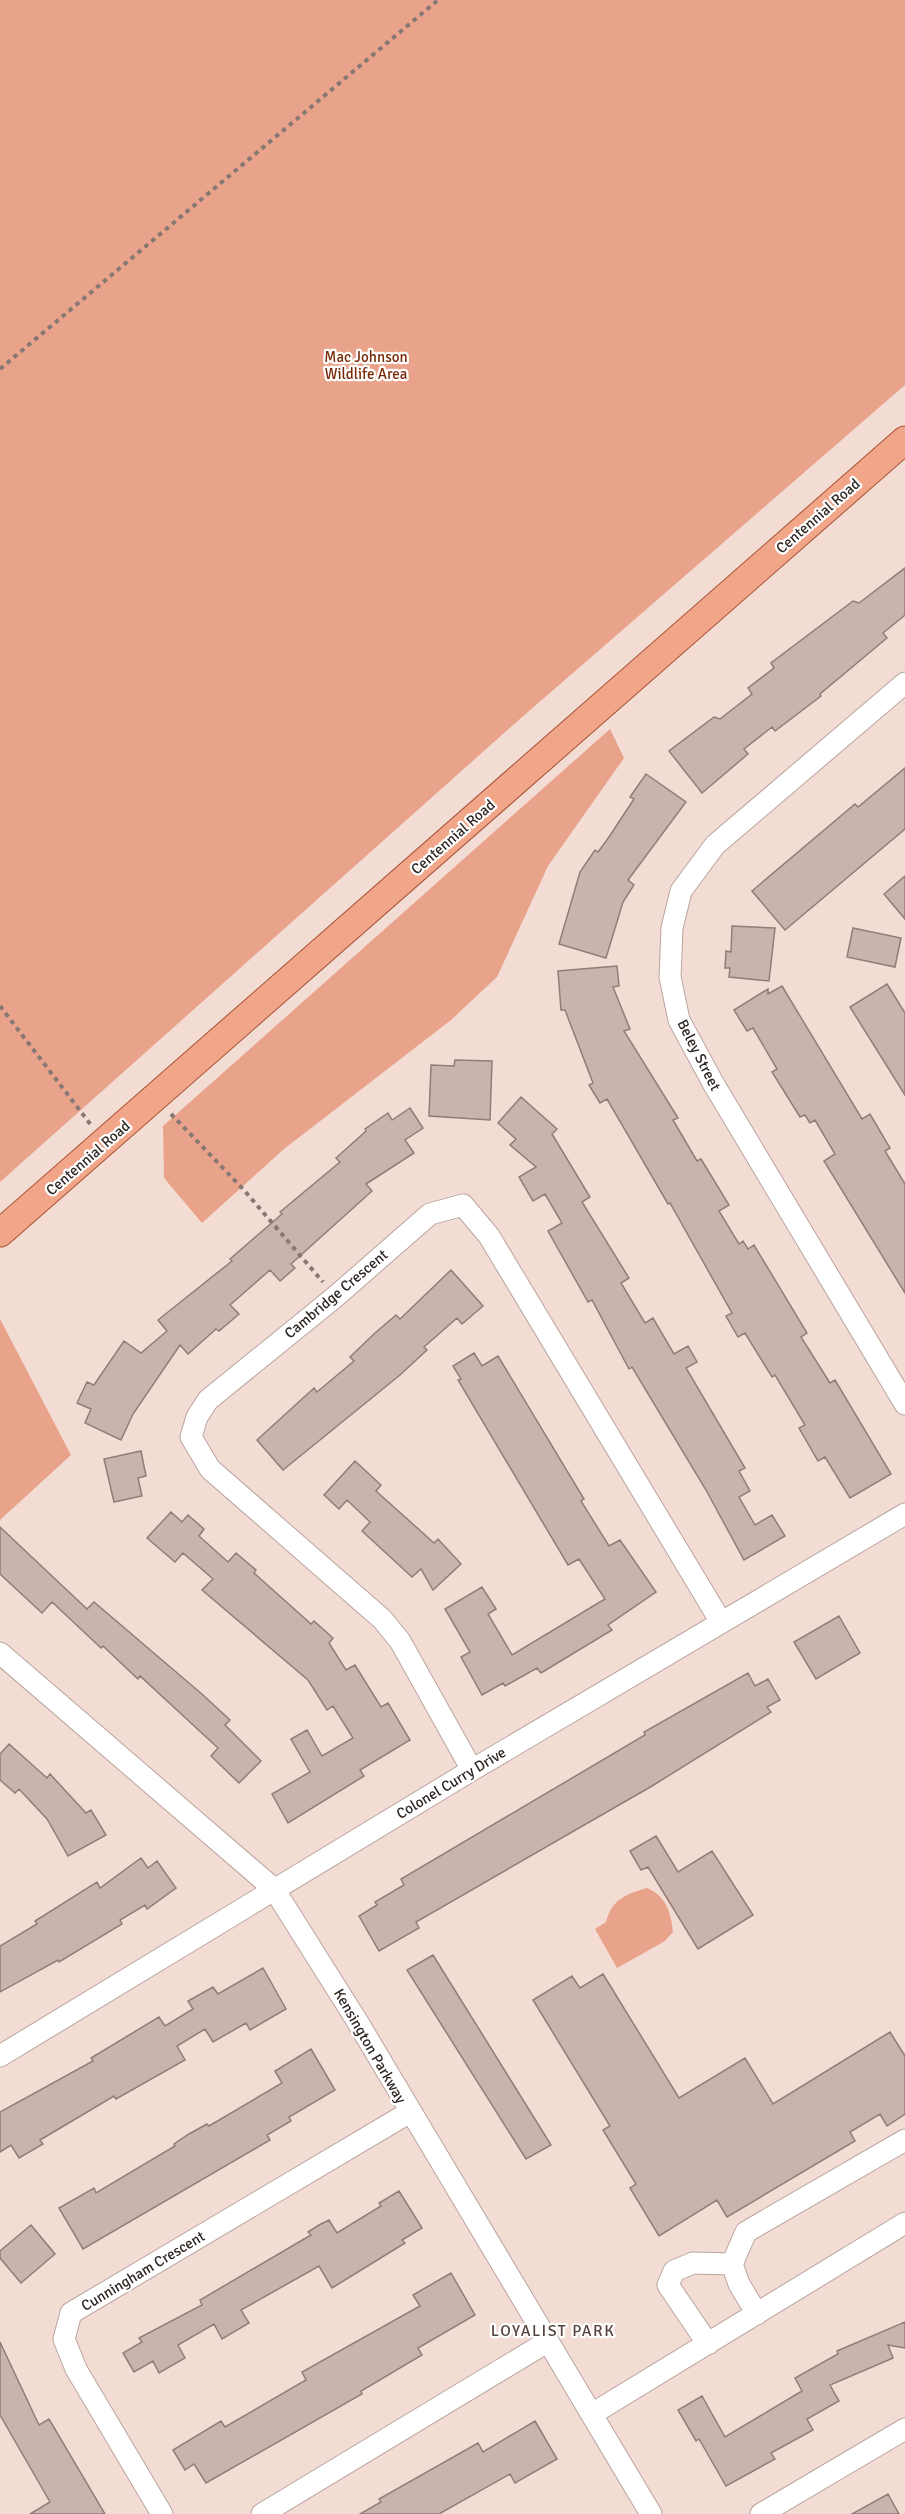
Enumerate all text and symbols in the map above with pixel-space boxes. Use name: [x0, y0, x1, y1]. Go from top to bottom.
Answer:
park label: Mac Johnson Wildlife Area: [324, 348, 408, 383]
street label: Centennial Road: [772, 475, 864, 557]
street label: Centennial Road: [407, 796, 499, 878]
street label: Beley Street: [673, 1016, 725, 1094]
street label: Centennial Road: [42, 1117, 134, 1199]
street label: Cambridge Crescent: [281, 1246, 391, 1342]
street label: Colonel Curry Drive: [393, 1743, 509, 1823]
street label: Kensington Parkway: [330, 1985, 410, 2107]
street label: Cunningham Crescent: [78, 2227, 208, 2315]
district label: LOYALIST PARK: [491, 2321, 615, 2341]

